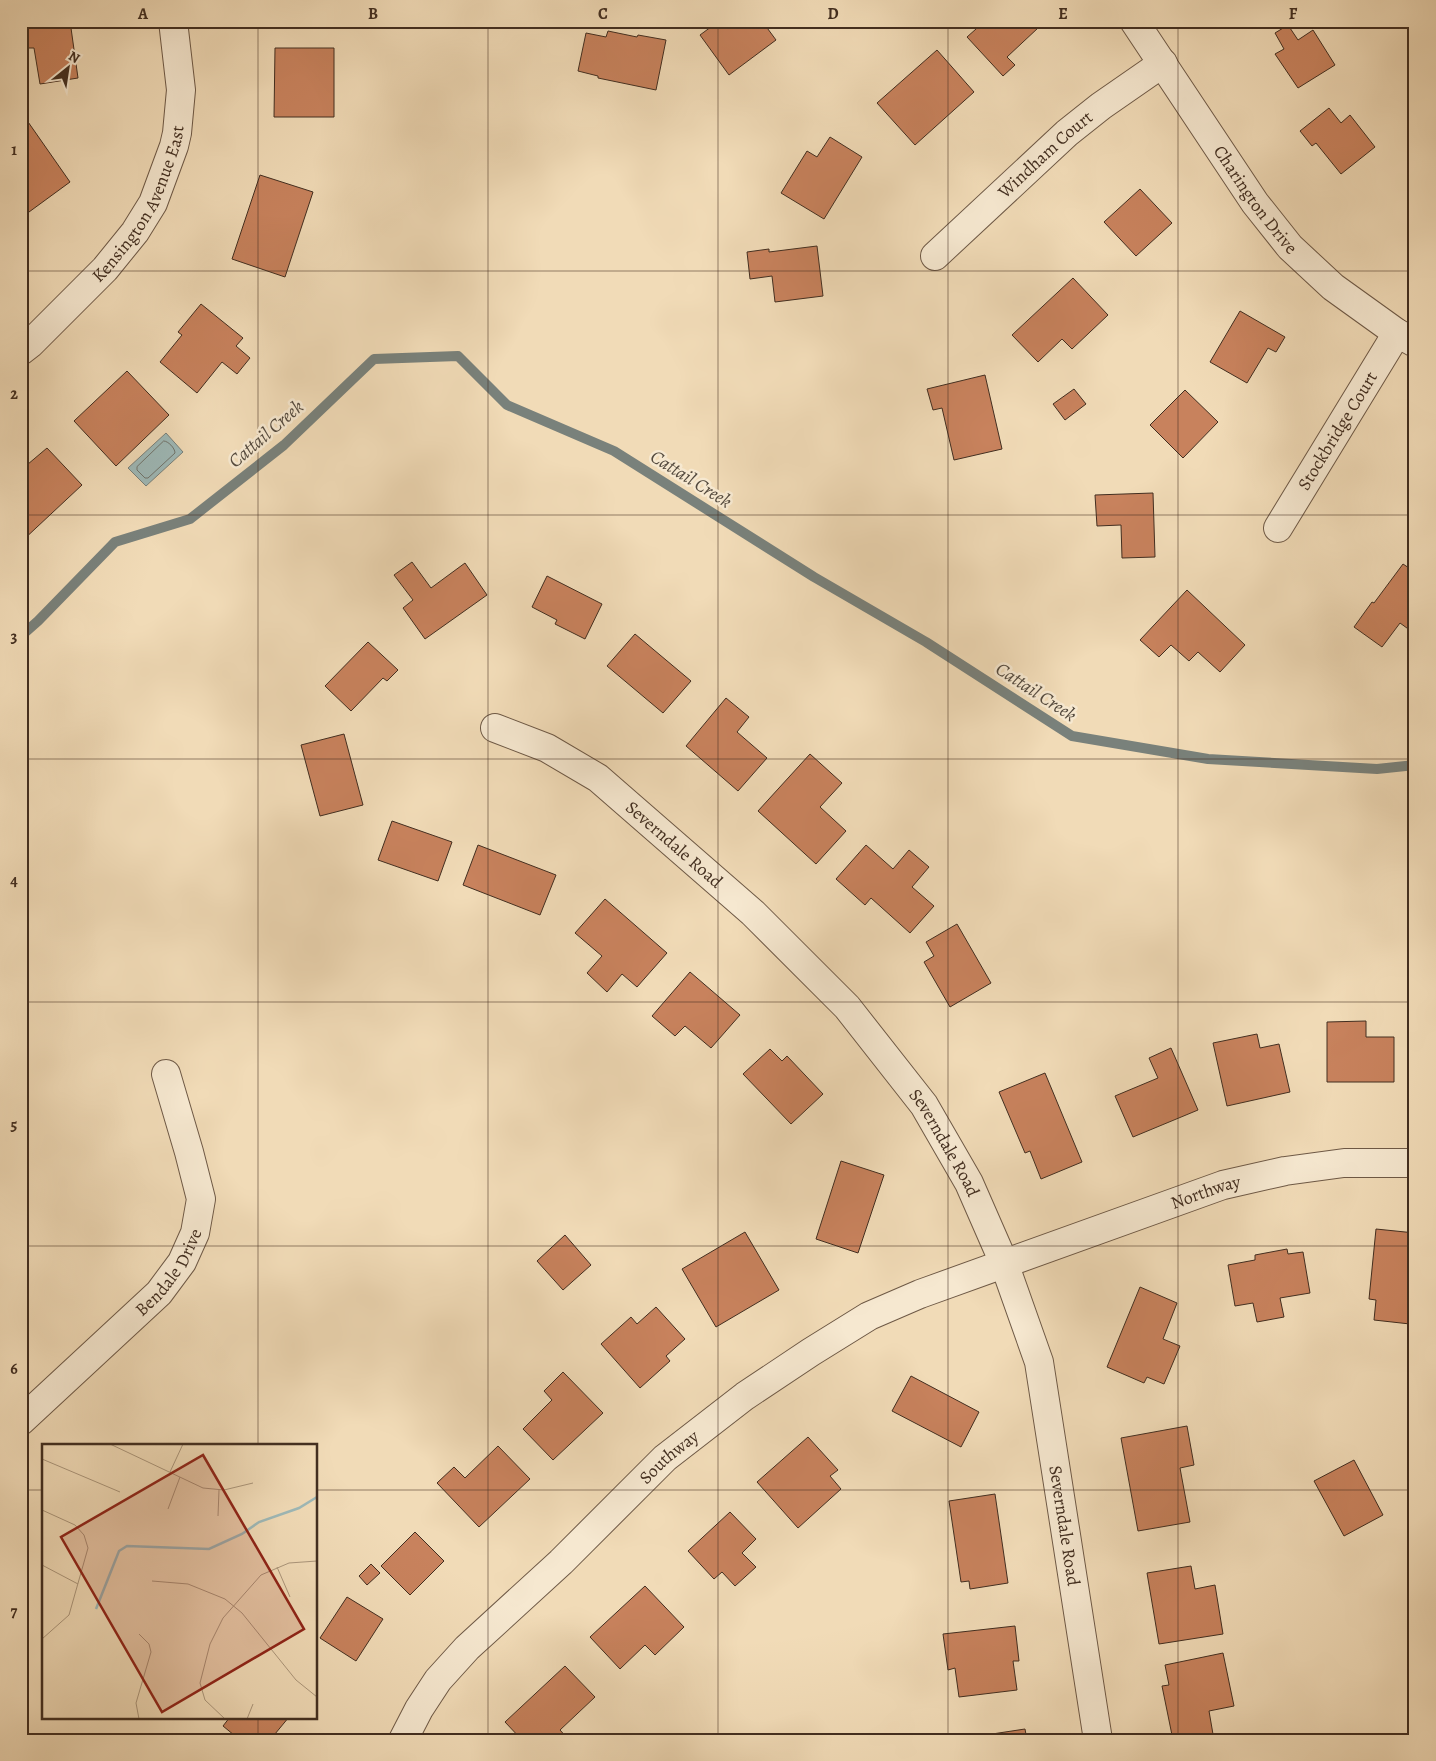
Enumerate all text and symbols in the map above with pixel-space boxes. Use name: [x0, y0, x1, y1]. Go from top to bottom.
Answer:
text: A: [137, 3, 149, 25]
text: B: [368, 3, 378, 25]
text: C: [598, 3, 608, 25]
text: D: [827, 3, 839, 25]
text: E: [1058, 3, 1068, 25]
text: F: [1289, 3, 1298, 25]
north arrow: [42, 42, 92, 92]
text: N: [65, 46, 83, 68]
street label: Windham Court: [992, 105, 1098, 204]
street label: Kensington Avenue East: [86, 124, 190, 288]
text: 1: [11, 139, 17, 161]
street label: Charington Drive: [1208, 141, 1302, 260]
street label: Stockbridge Court: [1292, 367, 1383, 495]
text: 2: [10, 383, 18, 405]
water label: Cattail Creek: [223, 394, 309, 474]
water label: Cattail Creek: [645, 444, 737, 514]
text: 3: [11, 626, 18, 648]
water label: Cattail Creek: [990, 656, 1082, 728]
street label: Severndale Road: [621, 795, 728, 894]
text: 4: [10, 870, 18, 892]
street label: Severndale Road: [904, 1084, 986, 1201]
text: 5: [11, 1114, 18, 1136]
street label: Northway: [1167, 1169, 1244, 1215]
street label: Bendale Drive: [130, 1224, 208, 1321]
text: 6: [10, 1358, 18, 1380]
street label: Southway: [634, 1424, 704, 1489]
inset map: [42, 1444, 318, 1718]
street label: Severndale Road: [1043, 1464, 1086, 1588]
text: 7: [11, 1601, 18, 1623]

